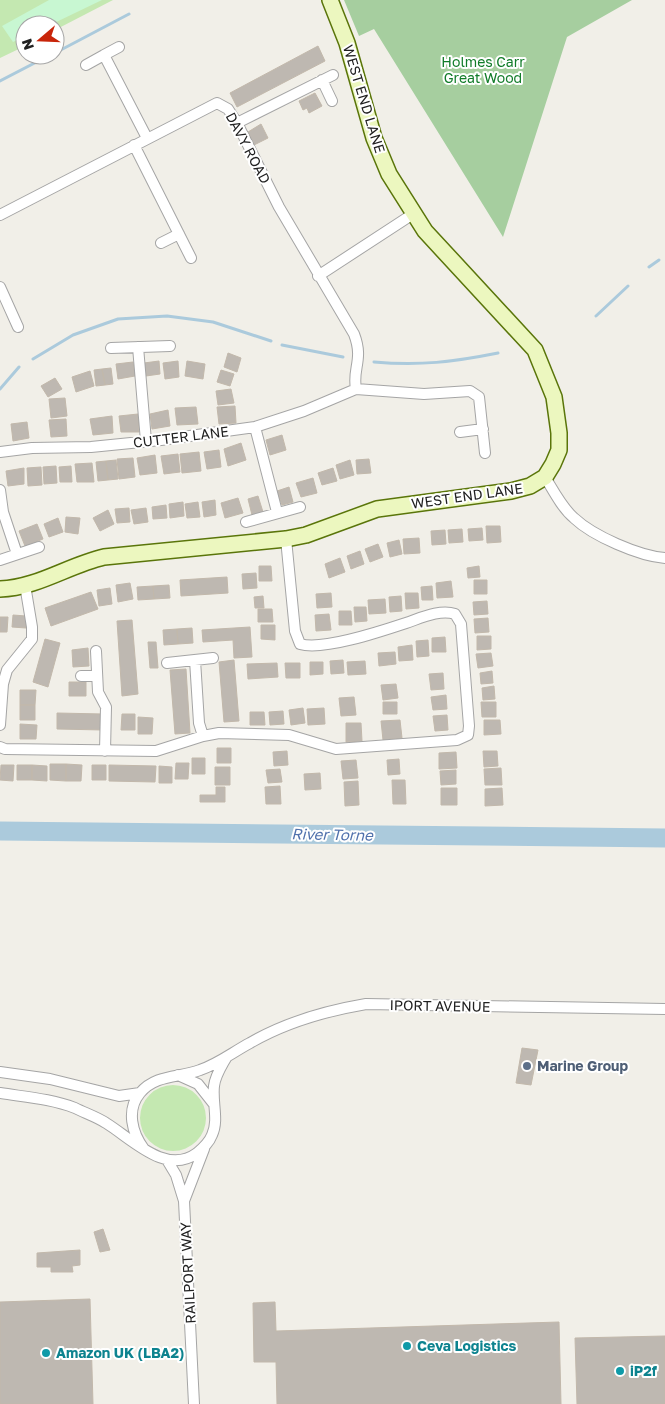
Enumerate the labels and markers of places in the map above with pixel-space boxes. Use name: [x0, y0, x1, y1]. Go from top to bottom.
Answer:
place label: Marine Group: [537, 1057, 628, 1074]
marker: Marine Group: [521, 1060, 533, 1072]
place label: Ceva Logistics: [417, 1337, 517, 1354]
marker: Ceva Logistics: [401, 1340, 413, 1352]
place label: Amazon UK (LBA2): [56, 1344, 184, 1361]
marker: Amazon UK (LBA2): [40, 1347, 52, 1359]
place label: iP2f: [630, 1362, 658, 1379]
marker: iP2f: [614, 1365, 626, 1377]

